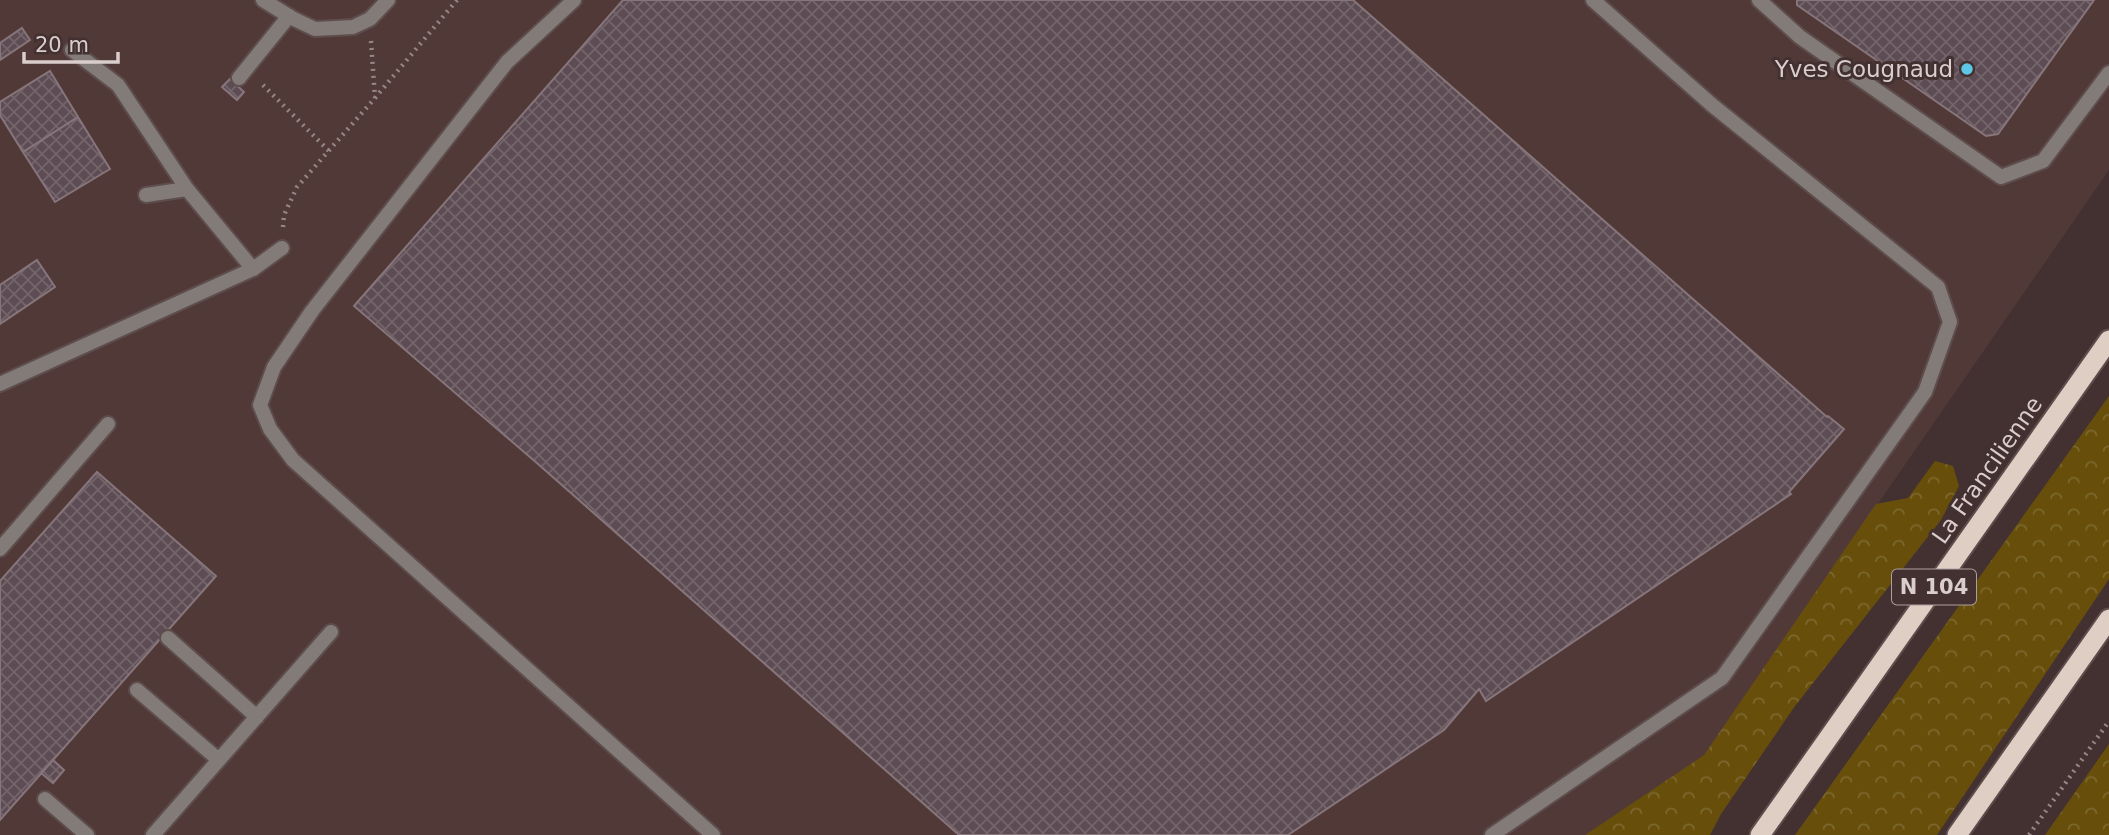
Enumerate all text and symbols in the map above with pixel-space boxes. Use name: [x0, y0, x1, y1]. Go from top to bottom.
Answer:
scale bar: [24, 21, 119, 65]
text: 20 m: [35, 33, 89, 57]
place label: Yves Cougnaud: [1774, 56, 1953, 82]
marker: Yves Cougnaud: [1959, 61, 1975, 77]
street label: La Francilienne: [1927, 392, 2047, 548]
road number: N 104: [1892, 570, 1976, 604]

